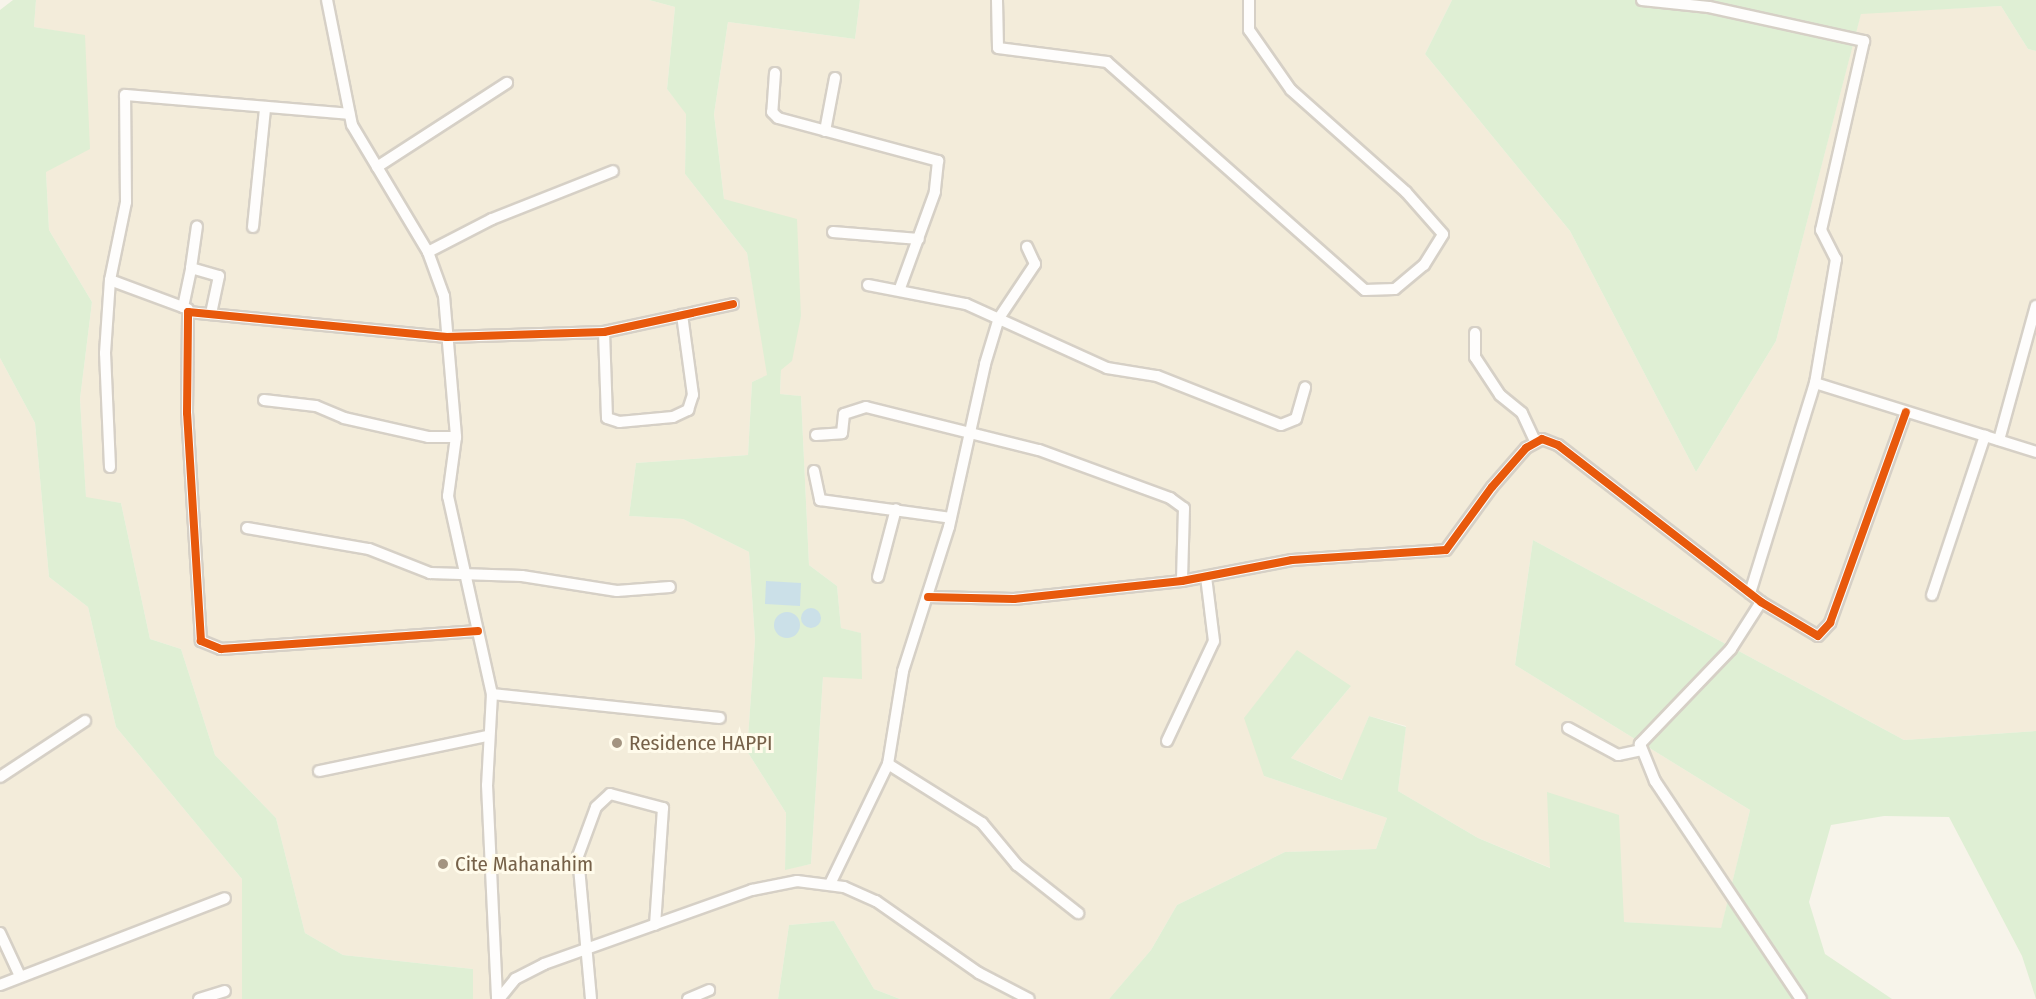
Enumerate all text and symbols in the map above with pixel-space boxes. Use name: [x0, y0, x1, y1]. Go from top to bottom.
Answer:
place label: Residence HAPPI: [629, 730, 773, 756]
marker: Residence HAPPI: [610, 736, 624, 750]
place label: Cite Mahanahim: [455, 851, 593, 877]
marker: Cite Mahanahim: [436, 857, 450, 871]

